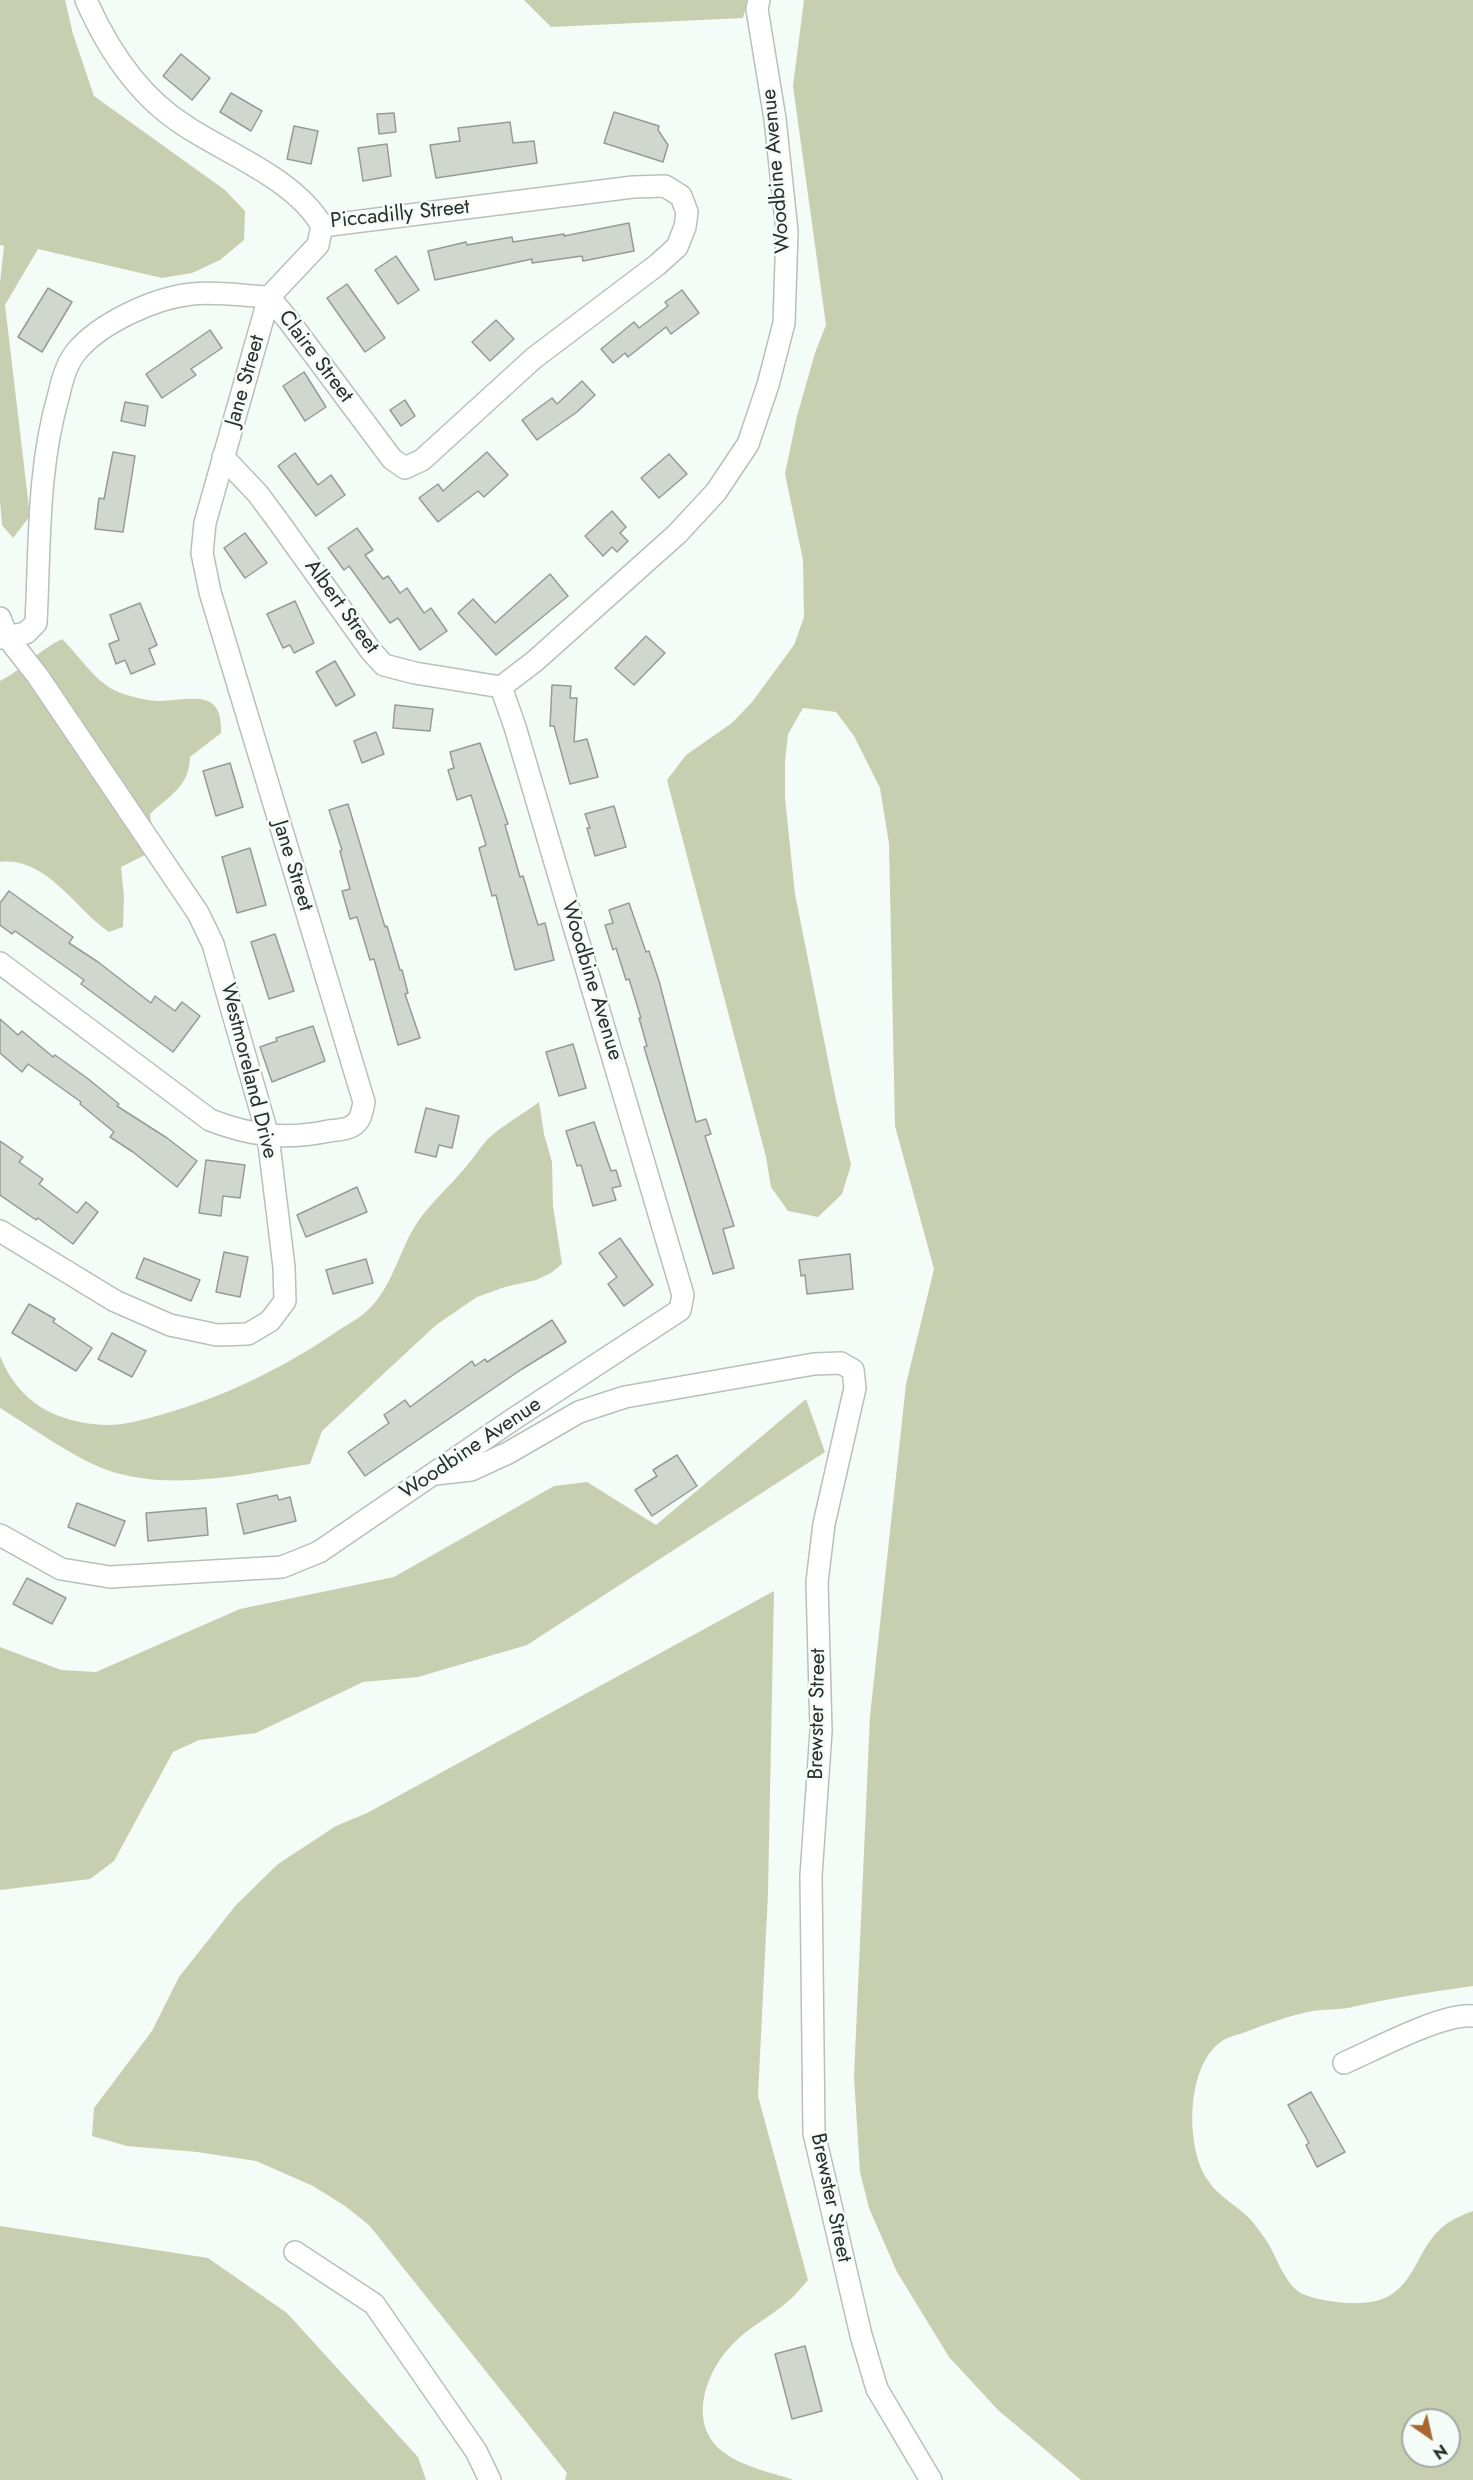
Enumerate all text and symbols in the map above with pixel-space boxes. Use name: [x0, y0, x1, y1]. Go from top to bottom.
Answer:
street label: Woodbine Avenue: [757, 88, 797, 254]
street label: Piccadilly Street: [329, 195, 471, 235]
street label: Claire Street: [272, 306, 358, 408]
street label: Jane Street: [221, 333, 271, 429]
street label: Albert Street: [298, 555, 384, 659]
street label: Jane Street: [266, 818, 318, 914]
street label: Woodbine Avenue: [555, 898, 627, 1064]
street label: Westmoreland Drive: [214, 981, 282, 1161]
street label: Woodbine Avenue: [396, 1392, 546, 1506]
street label: Brewster Street: [804, 1648, 832, 1780]
street label: Brewster Street: [804, 2131, 856, 2265]
north arrow: [1401, 2408, 1461, 2468]
text: N: [1429, 2439, 1452, 2465]

